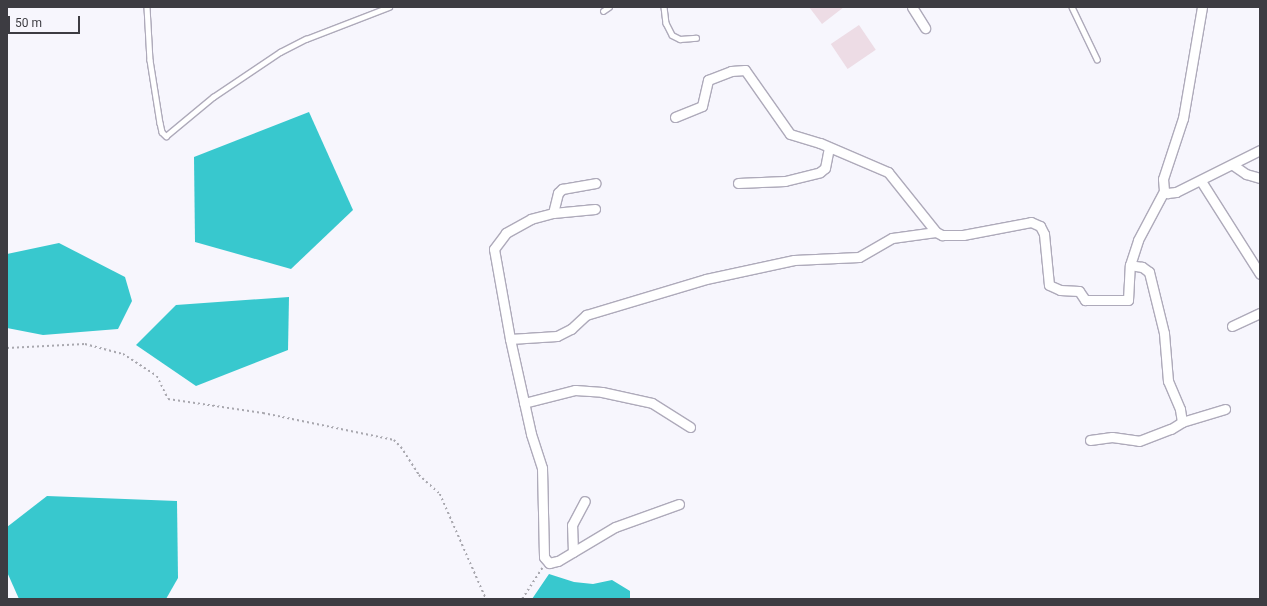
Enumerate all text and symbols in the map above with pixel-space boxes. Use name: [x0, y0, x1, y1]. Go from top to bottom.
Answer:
scale bar: [10, 8, 82, 34]
text: 50 m: [15, 16, 42, 30]

